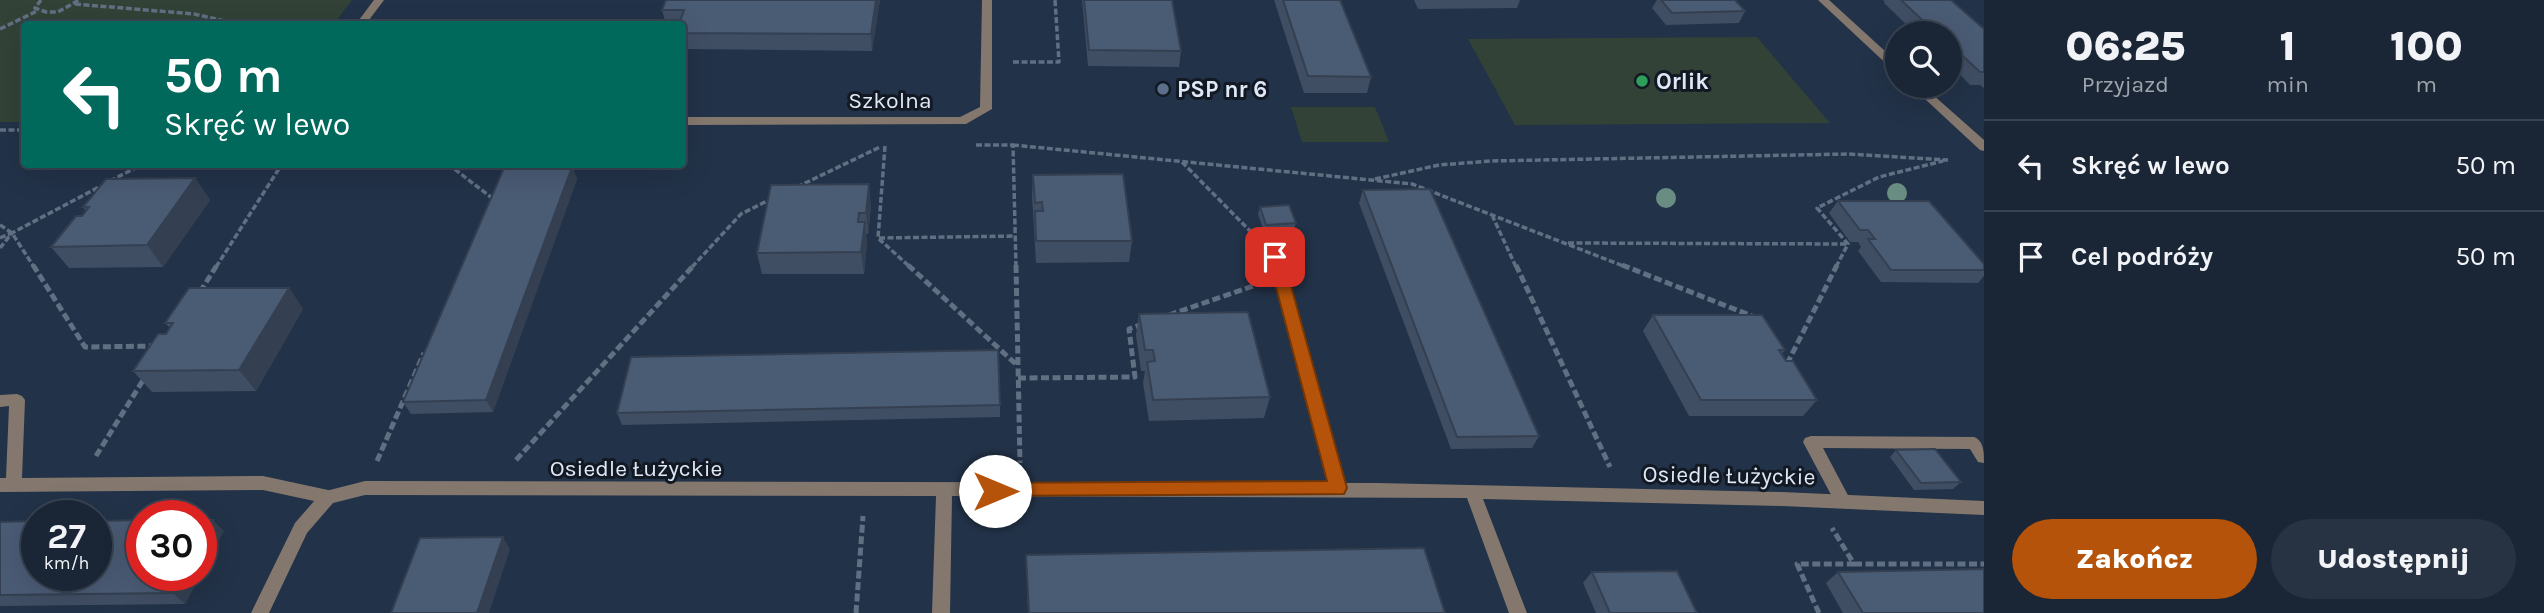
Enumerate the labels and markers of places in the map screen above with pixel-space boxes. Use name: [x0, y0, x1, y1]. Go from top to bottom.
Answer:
place label: Orlik: [1656, 68, 1709, 95]
marker: Orlik: [1634, 73, 1650, 89]
place label: PSP nr 6: [1177, 76, 1267, 103]
marker: PSP nr 6: [1155, 81, 1171, 97]
pin: [1245, 227, 1305, 287]

